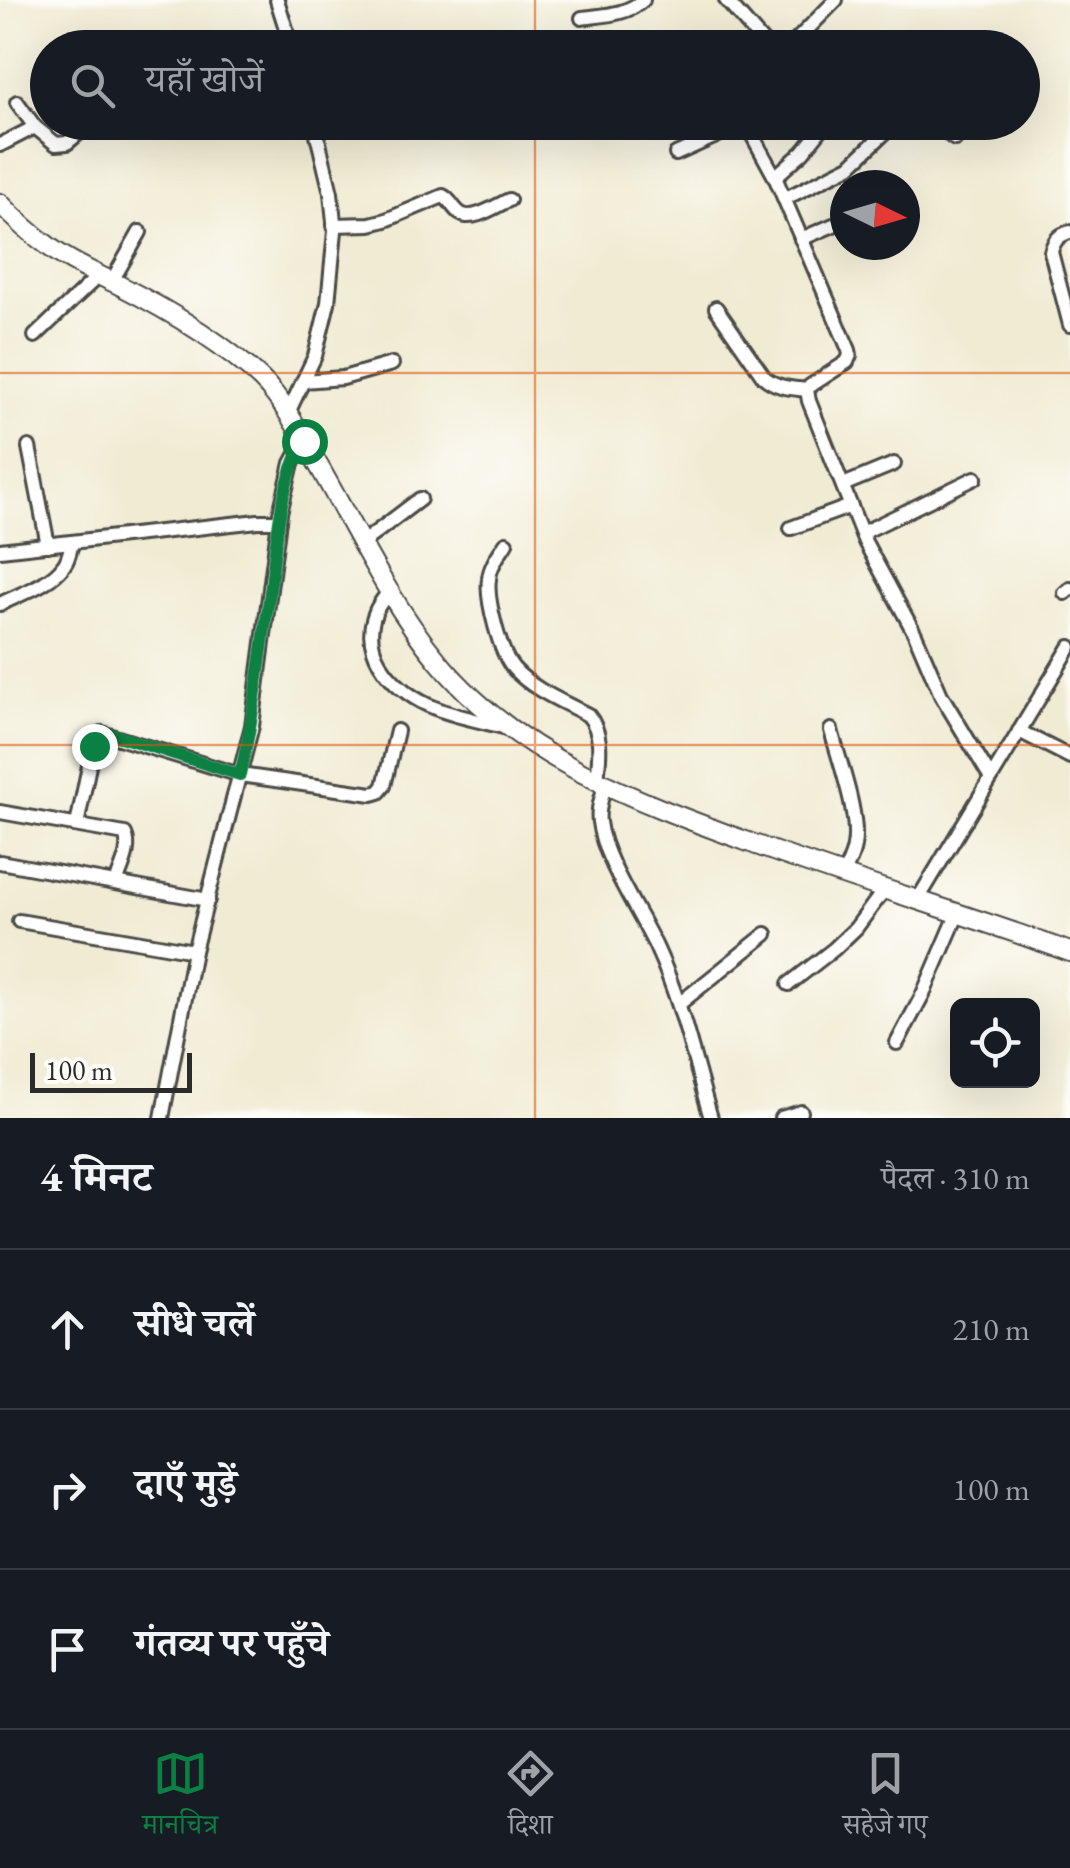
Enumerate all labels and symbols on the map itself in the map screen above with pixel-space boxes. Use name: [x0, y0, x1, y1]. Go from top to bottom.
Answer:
north arrow: [830, 170, 920, 260]
route start: [282, 419, 328, 465]
route end: [72, 724, 118, 770]
scale bar: [30, 1048, 192, 1092]

